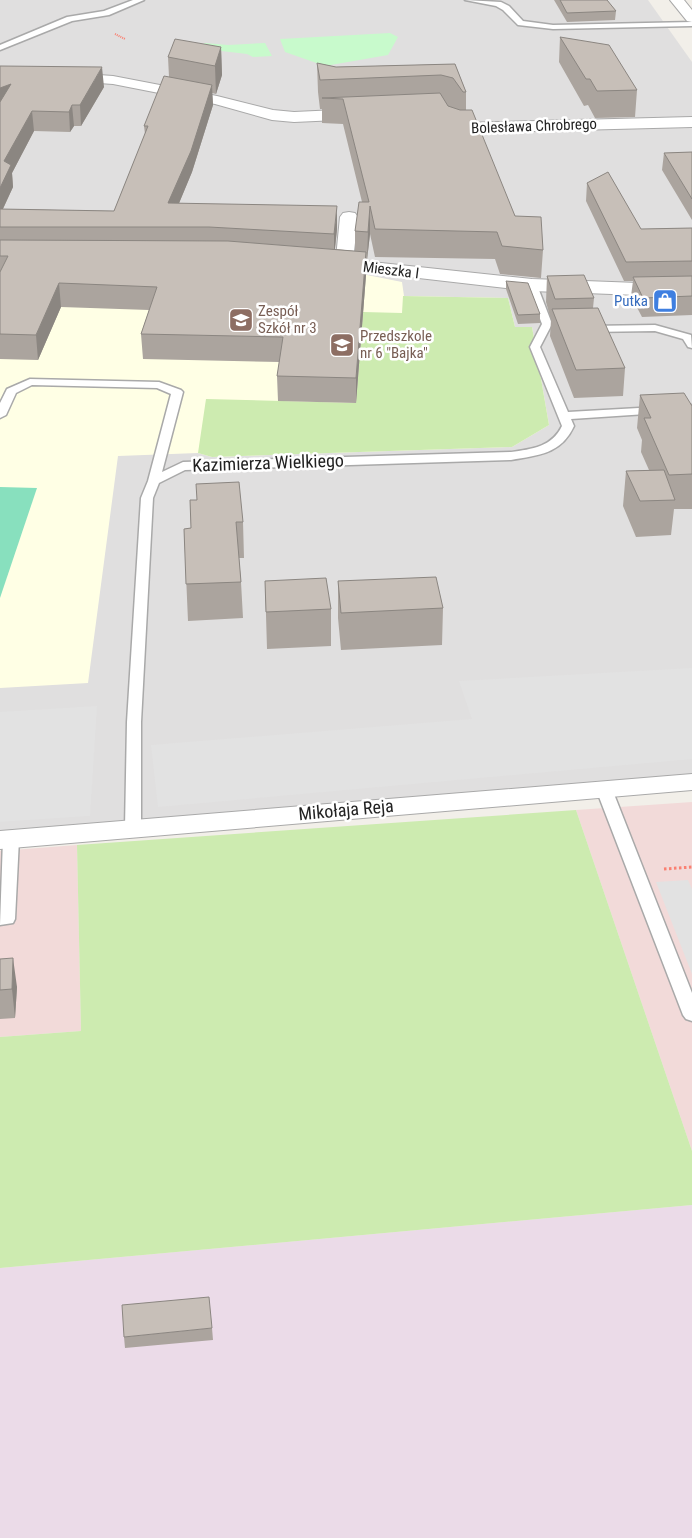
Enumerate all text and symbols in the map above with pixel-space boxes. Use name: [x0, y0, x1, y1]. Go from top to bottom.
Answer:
street label: Bolesława Chrobrego: [471, 115, 597, 137]
street label: Mieszka I: [362, 258, 420, 282]
shop icon: Putka: [652, 288, 678, 314]
place label: Putka: [614, 292, 648, 310]
place label: Zespół Szkół nr 3: [258, 302, 317, 337]
school or university icon: Zespół Szkół nr 3: [228, 307, 254, 333]
place label: Przedszkole nr 6 "Bajka": [360, 327, 432, 362]
school or university icon: Przedszkole nr 6 "Bajka": [329, 332, 355, 358]
street label: Kazimierza Wielkiego: [192, 449, 344, 476]
street label: Mikołaja Reja: [297, 795, 394, 824]

